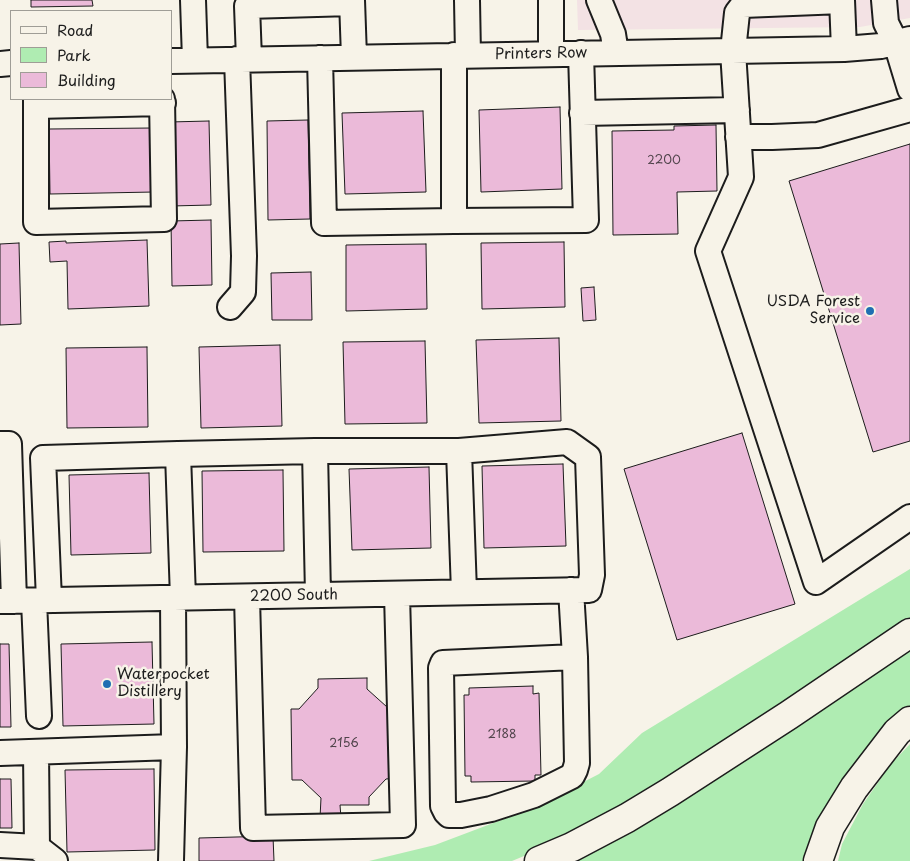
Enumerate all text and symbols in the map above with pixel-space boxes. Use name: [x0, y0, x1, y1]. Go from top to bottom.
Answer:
legend: [10, 10, 172, 100]
text: Road: [57, 18, 93, 41]
text: Park: [57, 43, 91, 66]
street label: Printers Row: [495, 44, 587, 64]
text: Building: [57, 68, 116, 91]
house number: 2200: [647, 154, 681, 168]
place label: USDA Forest Service: [766, 293, 860, 328]
marker: USDA Forest Service: [864, 305, 876, 317]
street label: 2200 South: [250, 586, 338, 606]
place label: Waterpocket Distillery: [117, 666, 210, 701]
marker: Waterpocket Distillery: [101, 678, 113, 690]
house number: 2188: [488, 728, 516, 742]
house number: 2156: [329, 737, 359, 751]

